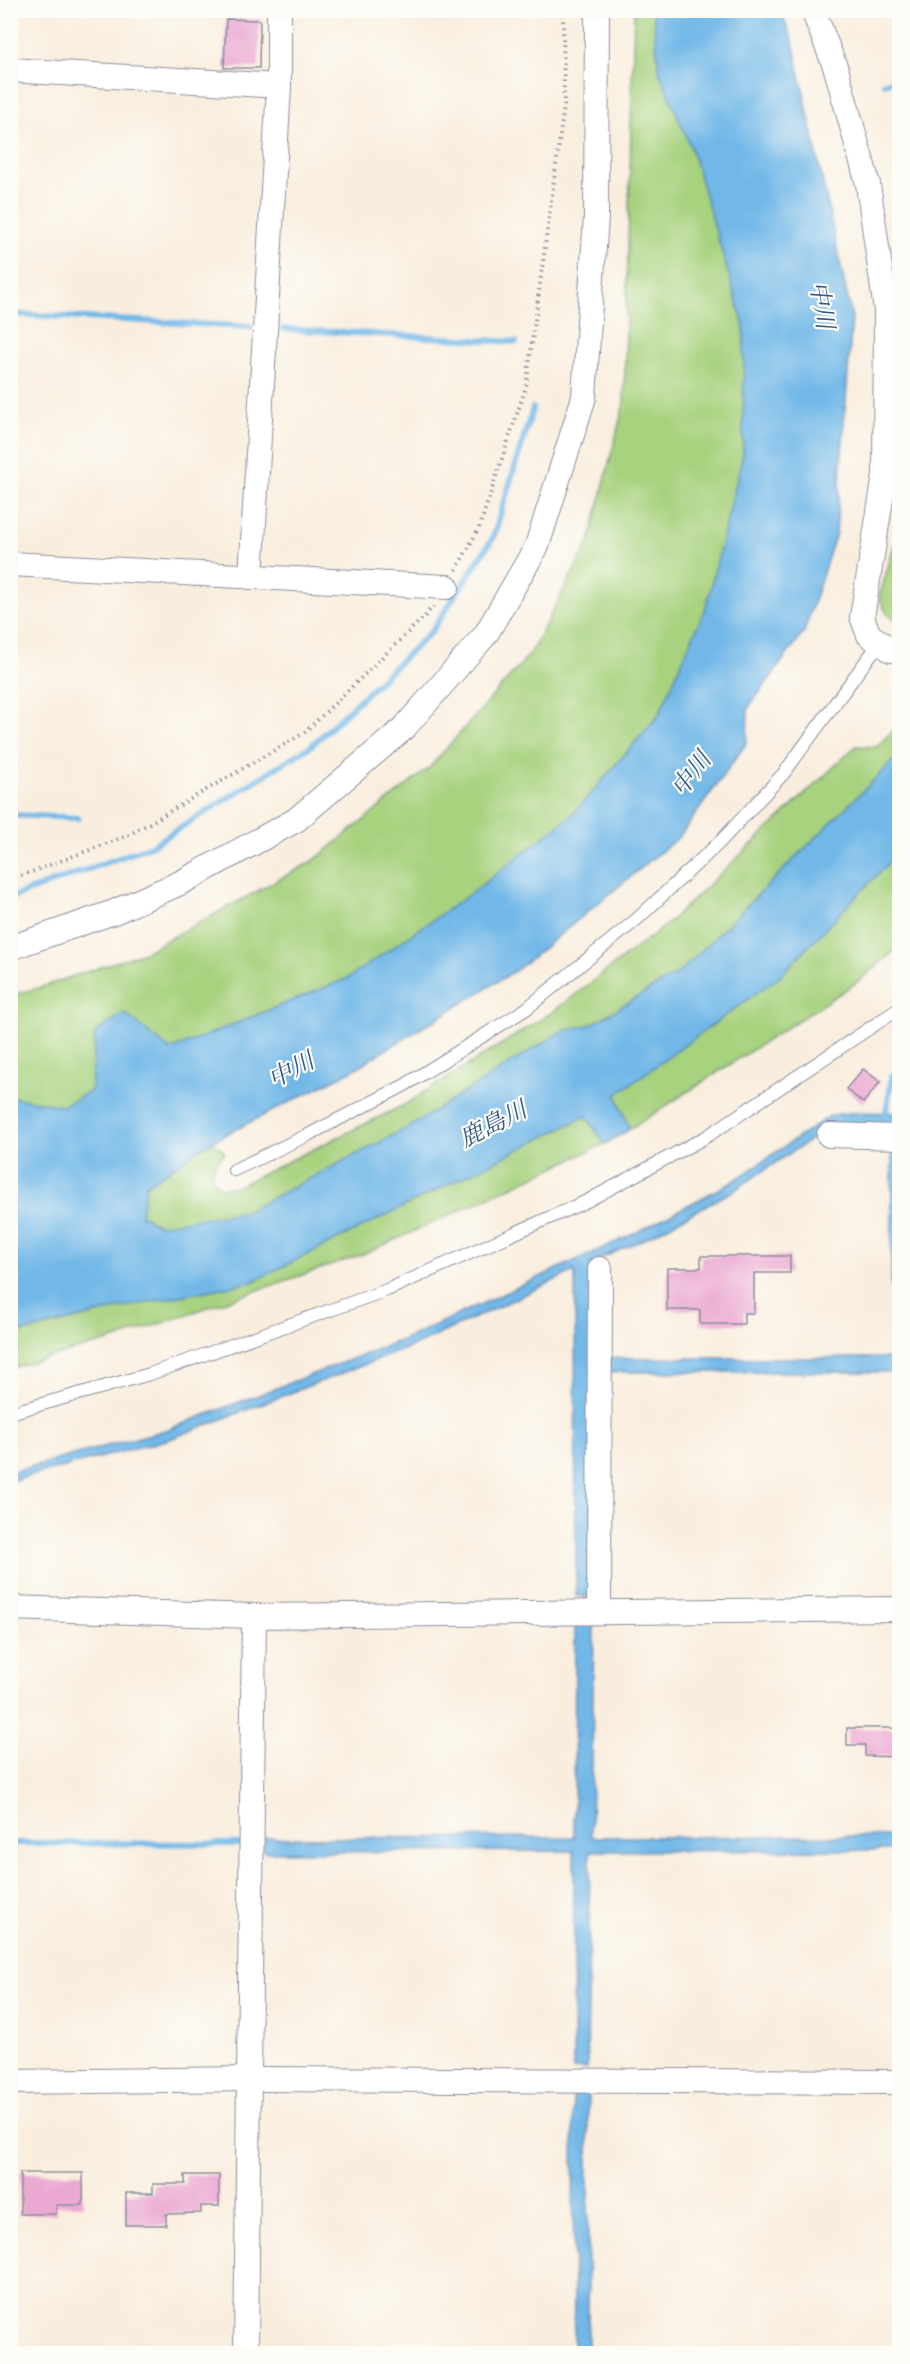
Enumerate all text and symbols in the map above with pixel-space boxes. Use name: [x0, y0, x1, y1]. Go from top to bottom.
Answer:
water label: 中川: [804, 279, 840, 334]
water label: 中川: [665, 744, 718, 802]
water label: 中川: [263, 1045, 321, 1094]
water label: 鹿島川: [455, 1094, 534, 1153]

